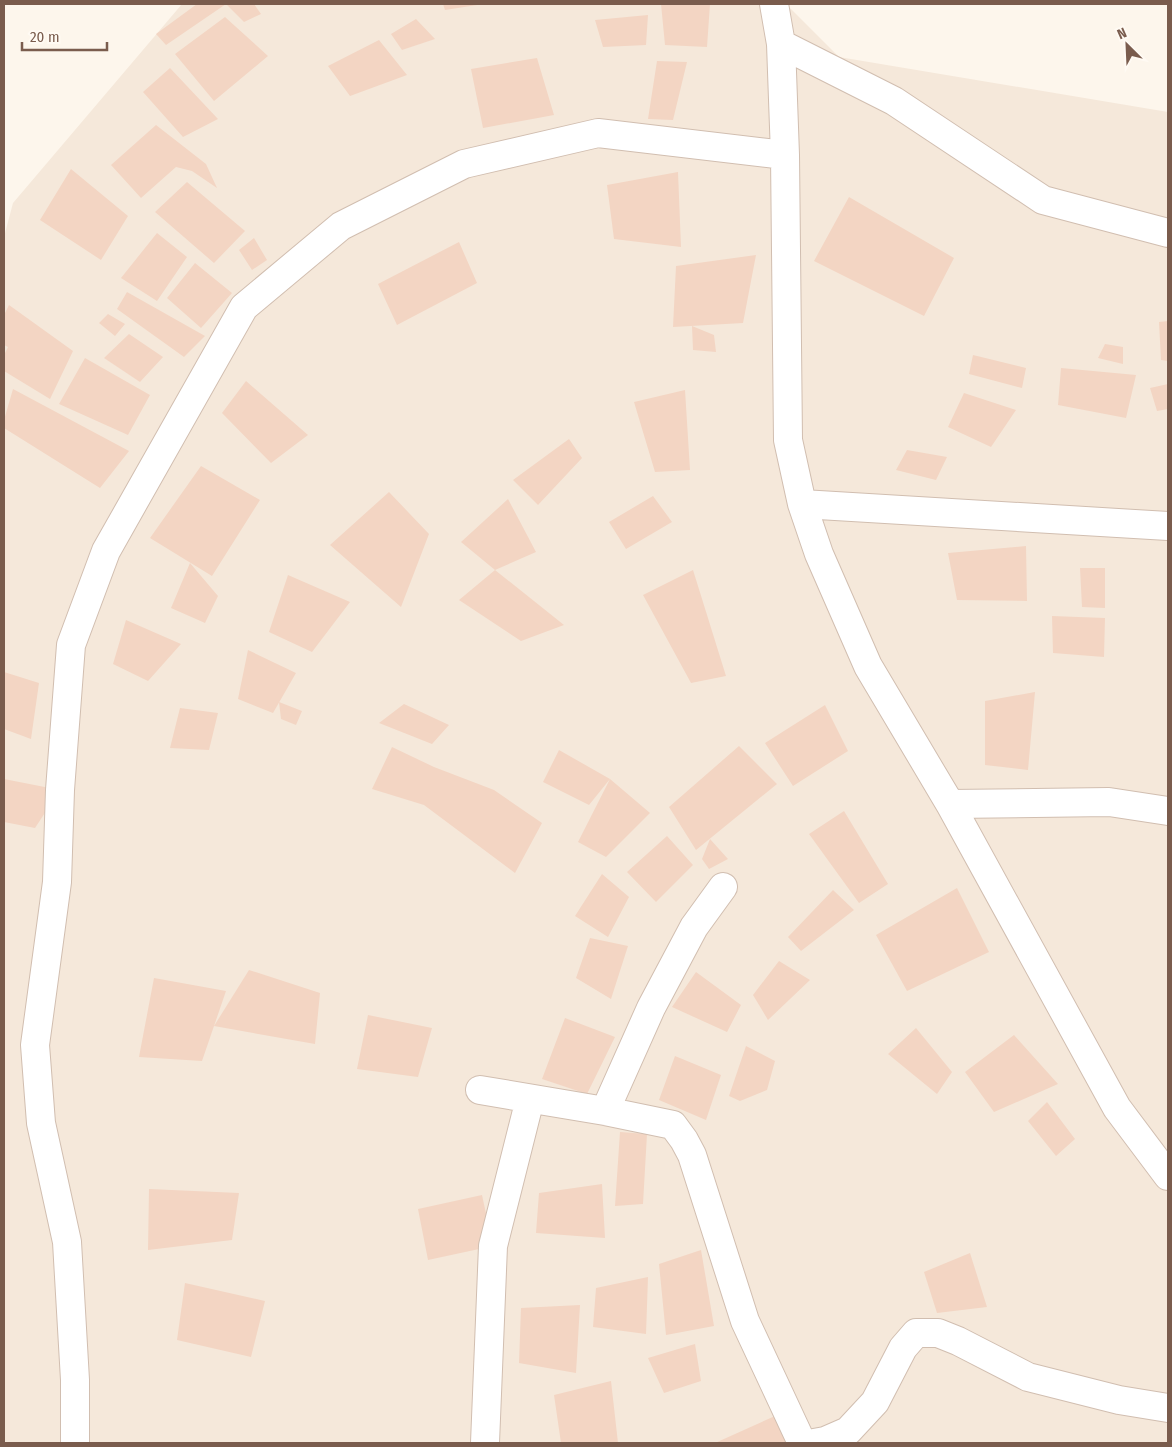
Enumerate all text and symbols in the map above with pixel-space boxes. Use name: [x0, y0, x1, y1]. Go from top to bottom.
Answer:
scale bar: [22, 20, 108, 52]
north arrow: [1102, 20, 1152, 70]
text: N: [1115, 24, 1129, 43]
text: 20 m: [30, 28, 60, 46]

